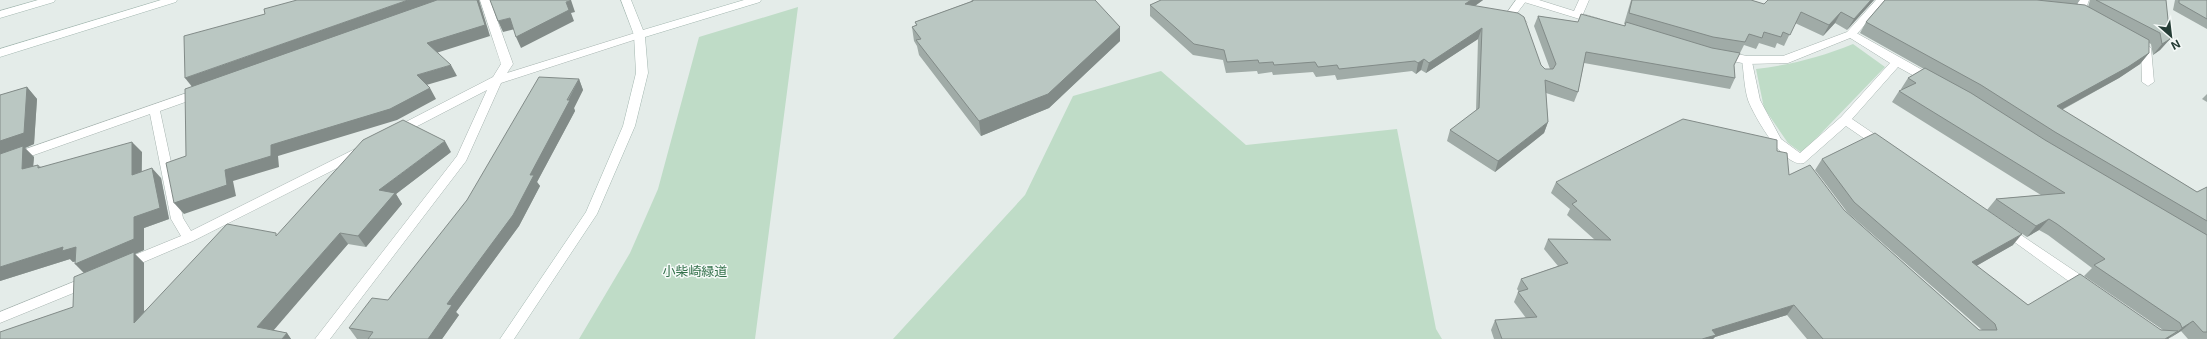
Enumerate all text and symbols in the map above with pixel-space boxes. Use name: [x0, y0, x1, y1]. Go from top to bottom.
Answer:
north arrow: [2151, 16, 2191, 56]
text: N: [2169, 37, 2183, 53]
park label: 小柴崎緑道: [662, 263, 728, 279]

